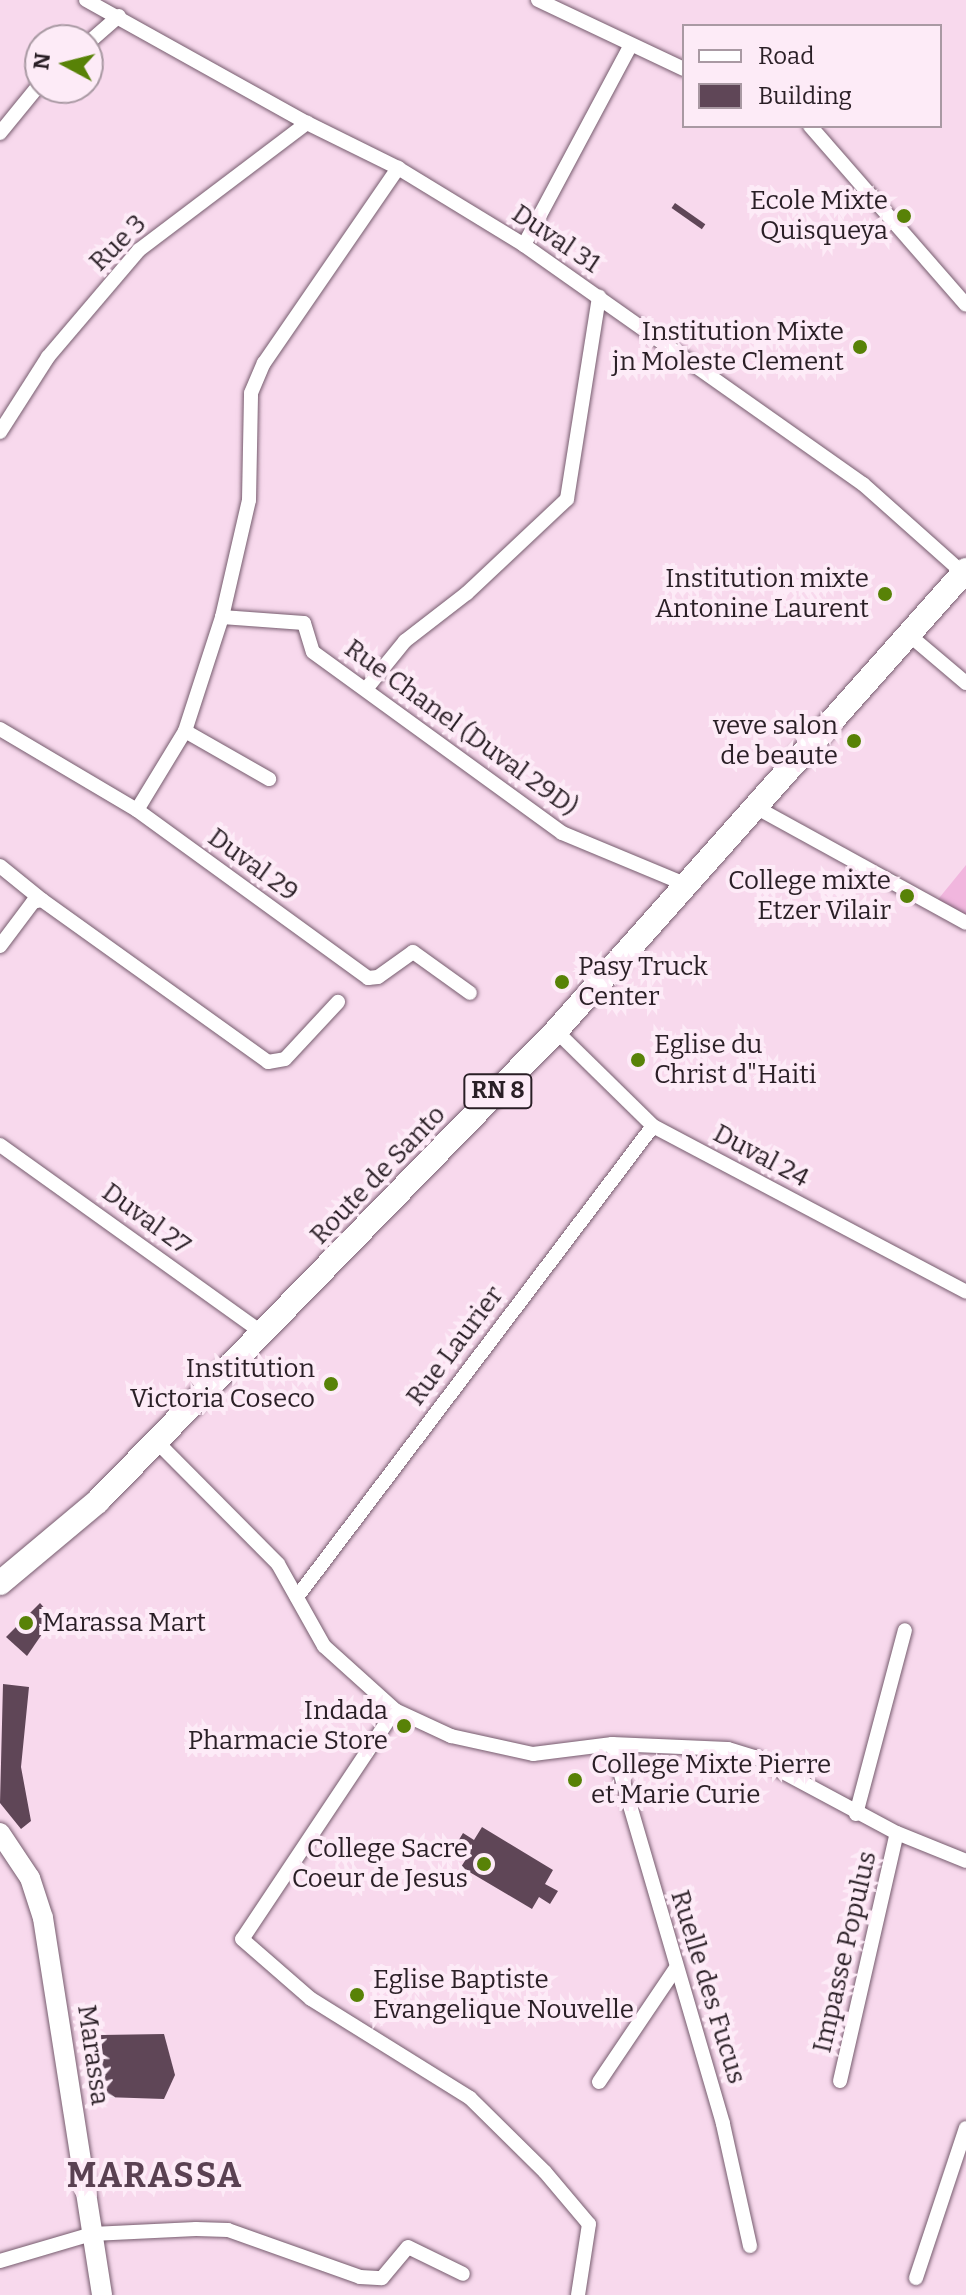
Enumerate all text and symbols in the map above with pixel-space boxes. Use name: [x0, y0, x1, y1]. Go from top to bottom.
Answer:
north arrow: [24, 24, 104, 104]
legend: [682, 24, 942, 128]
text: Road: [758, 42, 814, 70]
text: N: [27, 51, 56, 71]
text: Building: [758, 82, 852, 110]
place label: Ecole Mixte Quisqueya: [750, 185, 888, 246]
street label: Duval 31: [506, 198, 606, 280]
marker: Ecole Mixte Quisqueya: [895, 207, 913, 225]
street label: Rue 3: [83, 208, 153, 278]
place label: Institution Mixte jn Moleste Clement: [612, 316, 844, 378]
marker: Institution Mixte jn Moleste Clement: [851, 338, 869, 356]
place label: Institution mixte Antonine Laurent: [655, 563, 869, 624]
marker: Institution mixte Antonine Laurent: [876, 585, 894, 603]
street label: Rue Chanel (Duval 29D): [338, 633, 584, 823]
place label: veve salon de beaute: [713, 710, 838, 772]
marker: veve salon de beaute: [845, 732, 863, 750]
street label: Duval 29: [202, 822, 304, 908]
place label: College mixte Etzer Vilair: [728, 865, 891, 926]
marker: College mixte Etzer Vilair: [898, 887, 916, 905]
place label: Pasy Truck Center: [578, 951, 708, 1012]
marker: Pasy Truck Center: [553, 973, 571, 991]
place label: Eglise du Christ d"Haiti: [654, 1029, 816, 1090]
marker: Eglise du Christ d"Haiti: [629, 1051, 647, 1069]
road number: RN 8: [462, 1071, 534, 1111]
street label: Route de Santo: [304, 1099, 452, 1251]
street label: Duval 24: [708, 1118, 814, 1194]
street label: Duval 27: [96, 1177, 196, 1261]
street label: Rue Laurier: [400, 1280, 510, 1412]
place label: Institution Victoria Coseco: [130, 1353, 315, 1414]
marker: Institution Victoria Coseco: [322, 1375, 340, 1393]
place label: Marassa Mart: [42, 1607, 206, 1639]
marker: Marassa Mart: [17, 1614, 35, 1632]
place label: Indada Pharmacie Store: [188, 1695, 388, 1756]
marker: Indada Pharmacie Store: [395, 1717, 413, 1735]
place label: College Mixte Pierre et Marie Curie: [591, 1749, 831, 1810]
marker: College Mixte Pierre et Marie Curie: [566, 1771, 584, 1789]
place label: College Sacre Coeur de Jesus: [292, 1833, 468, 1894]
street label: Impasse Populus: [807, 1848, 883, 2056]
marker: College Sacre Coeur de Jesus: [475, 1855, 493, 1873]
street label: Ruelle des Fucus: [664, 1887, 752, 2087]
place label: Eglise Baptiste Evangelique Nouvelle: [373, 1964, 634, 2026]
marker: Eglise Baptiste Evangelique Nouvelle: [348, 1986, 366, 2004]
street label: Marassa: [71, 2003, 115, 2107]
district label: MARASSA: [67, 2156, 243, 2196]

